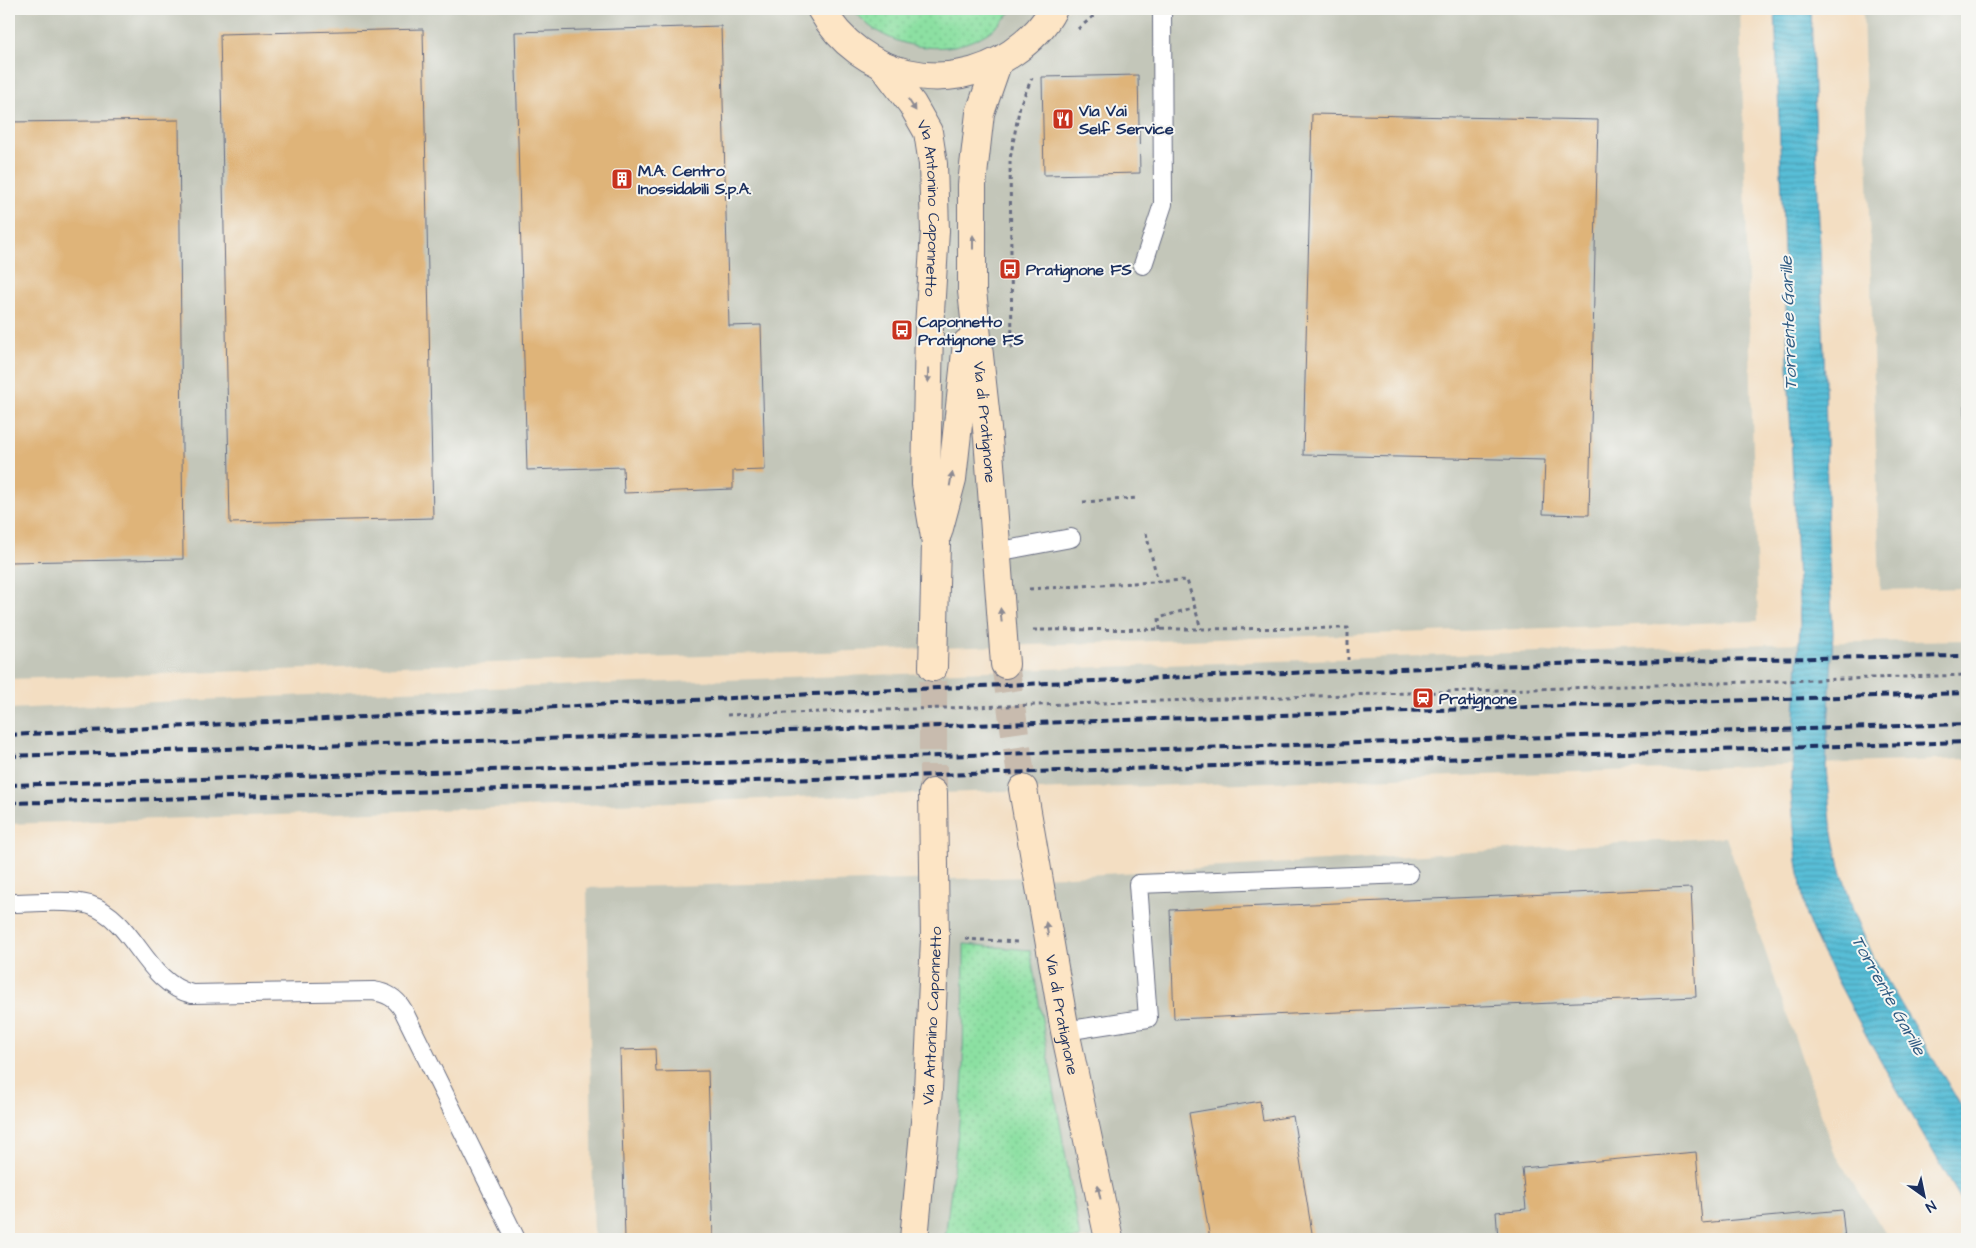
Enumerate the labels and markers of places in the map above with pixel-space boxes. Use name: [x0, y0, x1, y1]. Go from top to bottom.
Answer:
place label: Via Vai Self Service: [1078, 100, 1174, 140]
restaurant icon: Via Vai Self Service: [1051, 107, 1075, 131]
place label: M.A. Centro Inossidabili S.p.A.: [638, 160, 751, 200]
building icon: M.A. Centro Inossidabili S.p.A.: [610, 167, 634, 191]
bus stop icon: Pratignone FS: [998, 257, 1022, 281]
place label: Pratignone FS: [1026, 259, 1132, 283]
place label: Caponnetto Pratignone FS: [918, 311, 1024, 353]
bus stop icon: Caponnetto Pratignone FS: [890, 318, 914, 342]
station icon: Pratignone: [1411, 686, 1435, 710]
place label: Pratignone: [1439, 688, 1517, 712]

